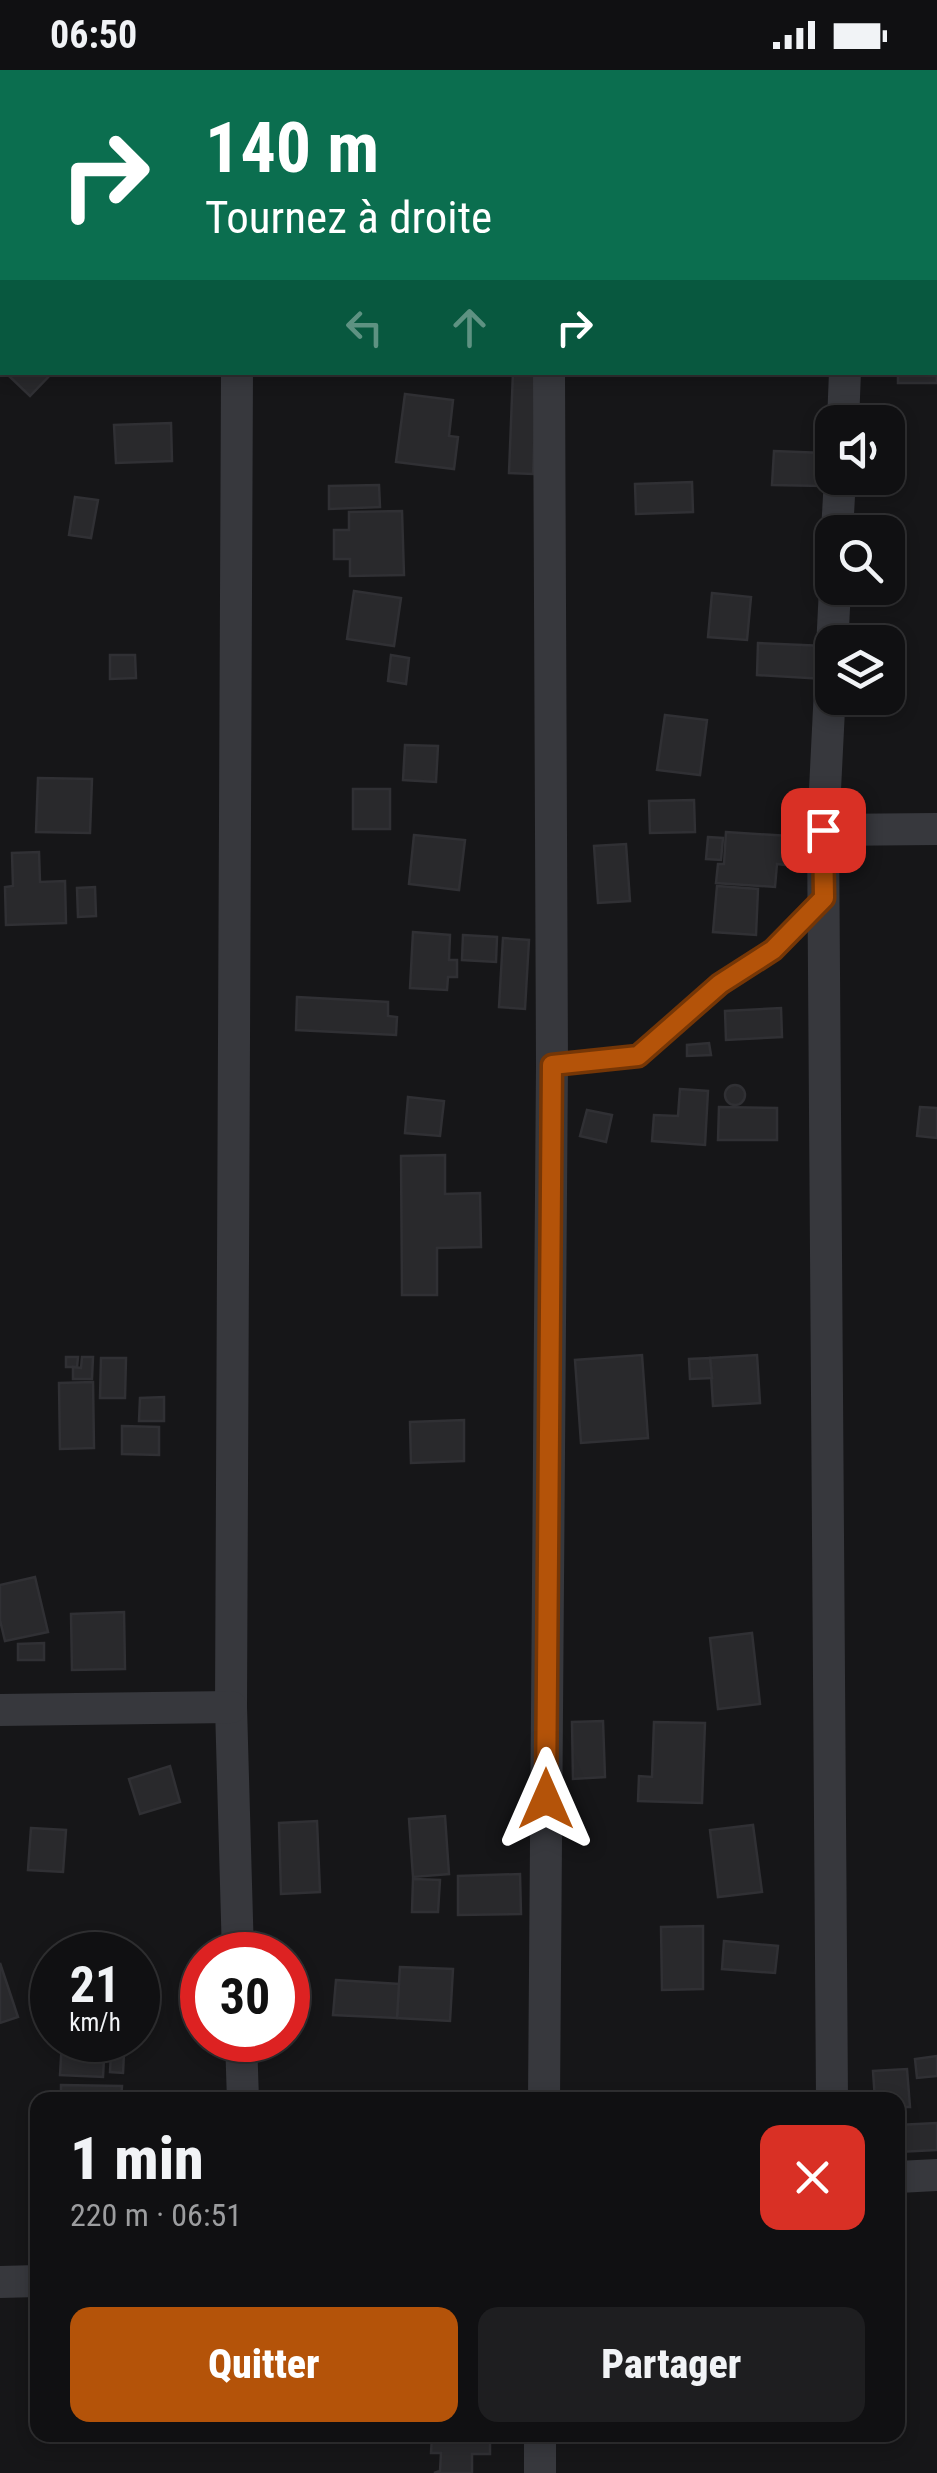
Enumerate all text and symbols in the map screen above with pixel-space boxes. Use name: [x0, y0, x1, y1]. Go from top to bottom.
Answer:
text: 06:50: [50, 13, 137, 57]
text: 140 m: [205, 107, 379, 189]
icon: right: [40, 110, 170, 240]
text: Tournez à droite: [205, 191, 492, 244]
icon: left: [337, 300, 392, 355]
icon: ahead: [442, 300, 497, 355]
icon: right: [547, 300, 602, 355]
map controls: [815, 405, 905, 715]
button: sound: [815, 405, 905, 495]
button: search: [815, 515, 905, 605]
button: layers: [815, 625, 905, 715]
pin: [781, 788, 866, 873]
icon: arrive: [796, 803, 851, 858]
position arrow: [494, 1747, 598, 1851]
speed limit sign: 30: [180, 1932, 310, 2062]
text: 21: [70, 1956, 120, 2014]
text: km/h: [69, 2008, 121, 2037]
text: 1 min: [70, 2123, 204, 2194]
button: close: [760, 2125, 865, 2230]
text: 220 m · 06:51: [70, 2196, 242, 2234]
button: Quitter: [70, 2307, 458, 2422]
button: Partager: [478, 2307, 865, 2422]

